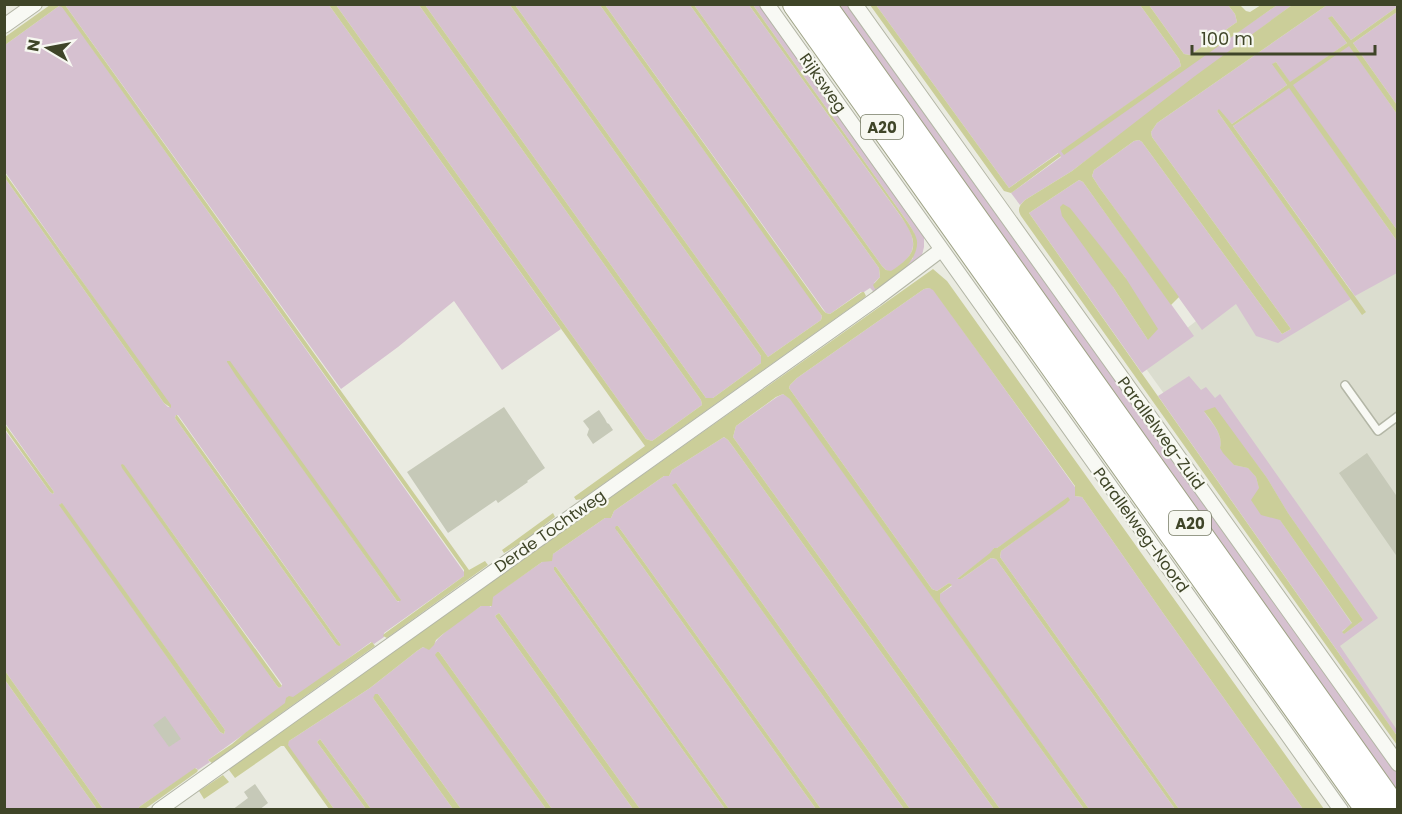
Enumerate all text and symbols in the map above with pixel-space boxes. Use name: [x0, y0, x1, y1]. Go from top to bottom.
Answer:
north arrow: [18, 18, 78, 78]
scale bar: [1192, 18, 1375, 56]
text: 100 m: [1201, 26, 1253, 51]
text: N: [21, 38, 46, 53]
street label: Rijksweg: [794, 49, 852, 117]
road number: A20: [861, 115, 903, 139]
street label: Parallelweg-Zuid: [1112, 372, 1210, 494]
street label: Parallelweg-Noord: [1088, 463, 1194, 597]
street label: Derde Tochtweg: [490, 484, 610, 578]
road number: A20: [1169, 511, 1211, 535]

